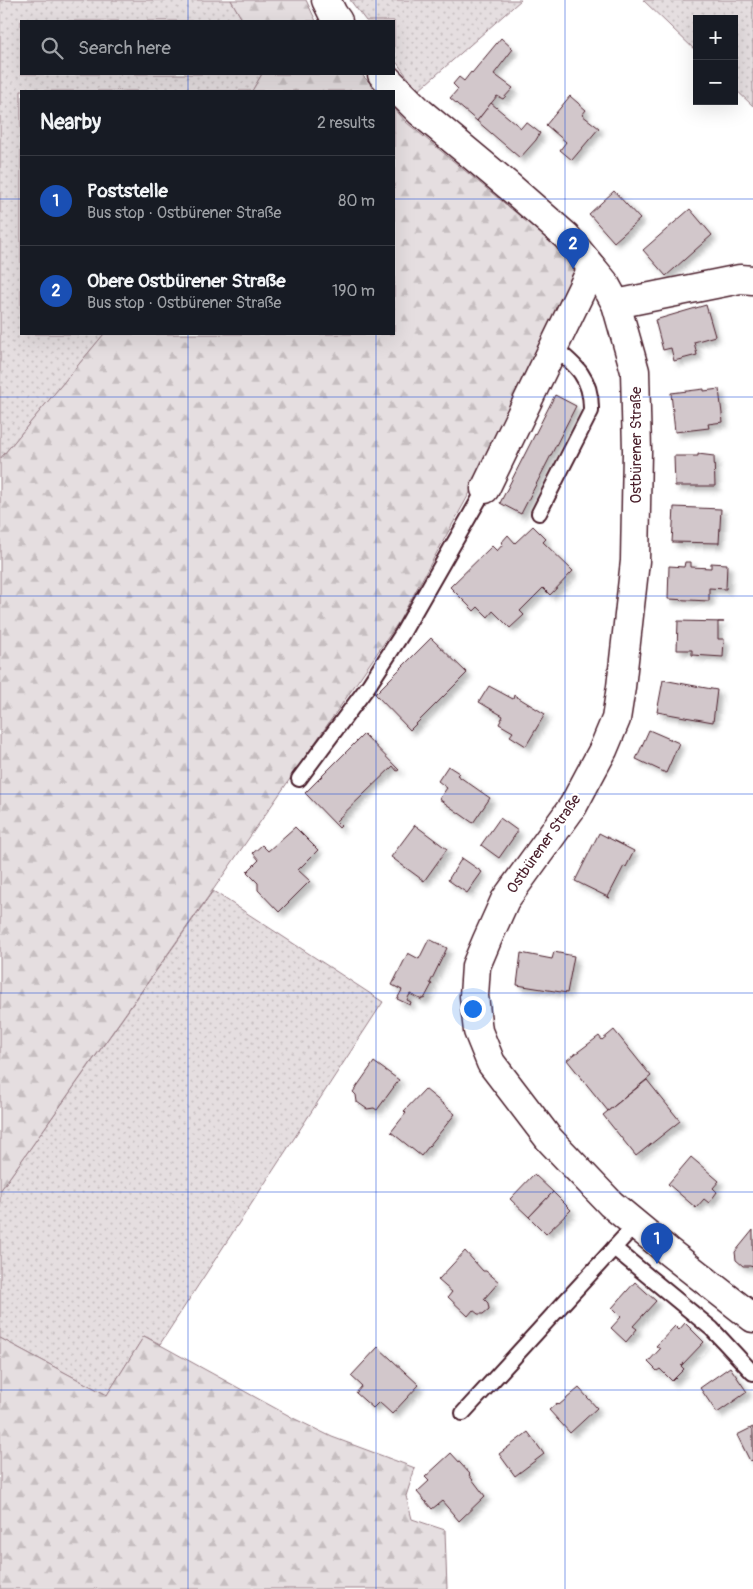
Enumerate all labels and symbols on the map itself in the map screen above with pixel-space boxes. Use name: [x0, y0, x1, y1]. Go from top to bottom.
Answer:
pin: 2: [557, 228, 589, 269]
street label: Ostbürener Straße: [627, 386, 646, 503]
street label: Ostbürener Straße: [503, 790, 586, 897]
your location: [460, 996, 486, 1022]
pin: 1: [641, 1223, 673, 1264]

